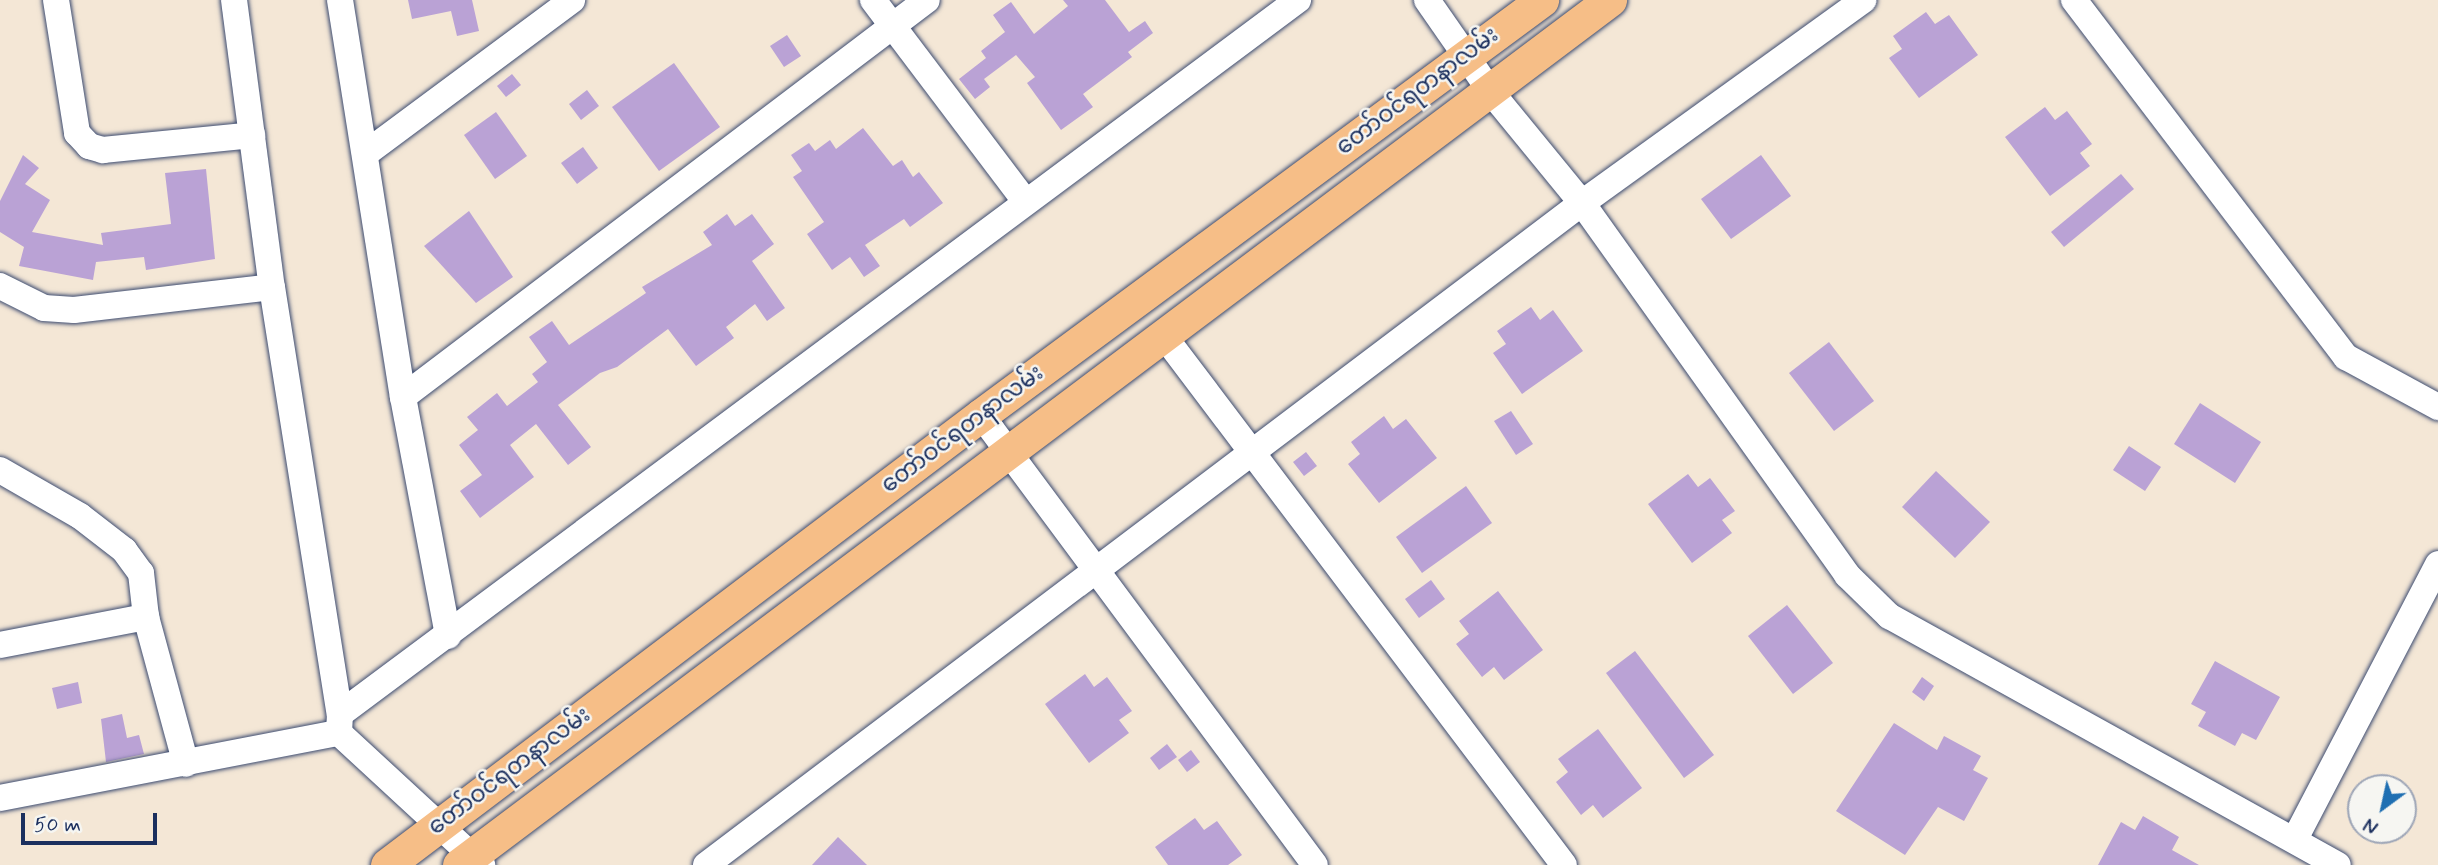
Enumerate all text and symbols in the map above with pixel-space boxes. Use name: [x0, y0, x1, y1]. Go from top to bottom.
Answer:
street label: တော်ဝင်ရတနာလမ်း: [1332, 22, 1504, 162]
street label: တော်ဝင်ရတနာလမ်း: [877, 360, 1049, 500]
street label: တော်ဝင်ရတနာလမ်း: [424, 702, 596, 842]
north arrow: [2347, 774, 2417, 844]
scale bar: [24, 798, 161, 842]
text: 50 m: [34, 811, 81, 839]
text: N: [2359, 811, 2383, 839]

